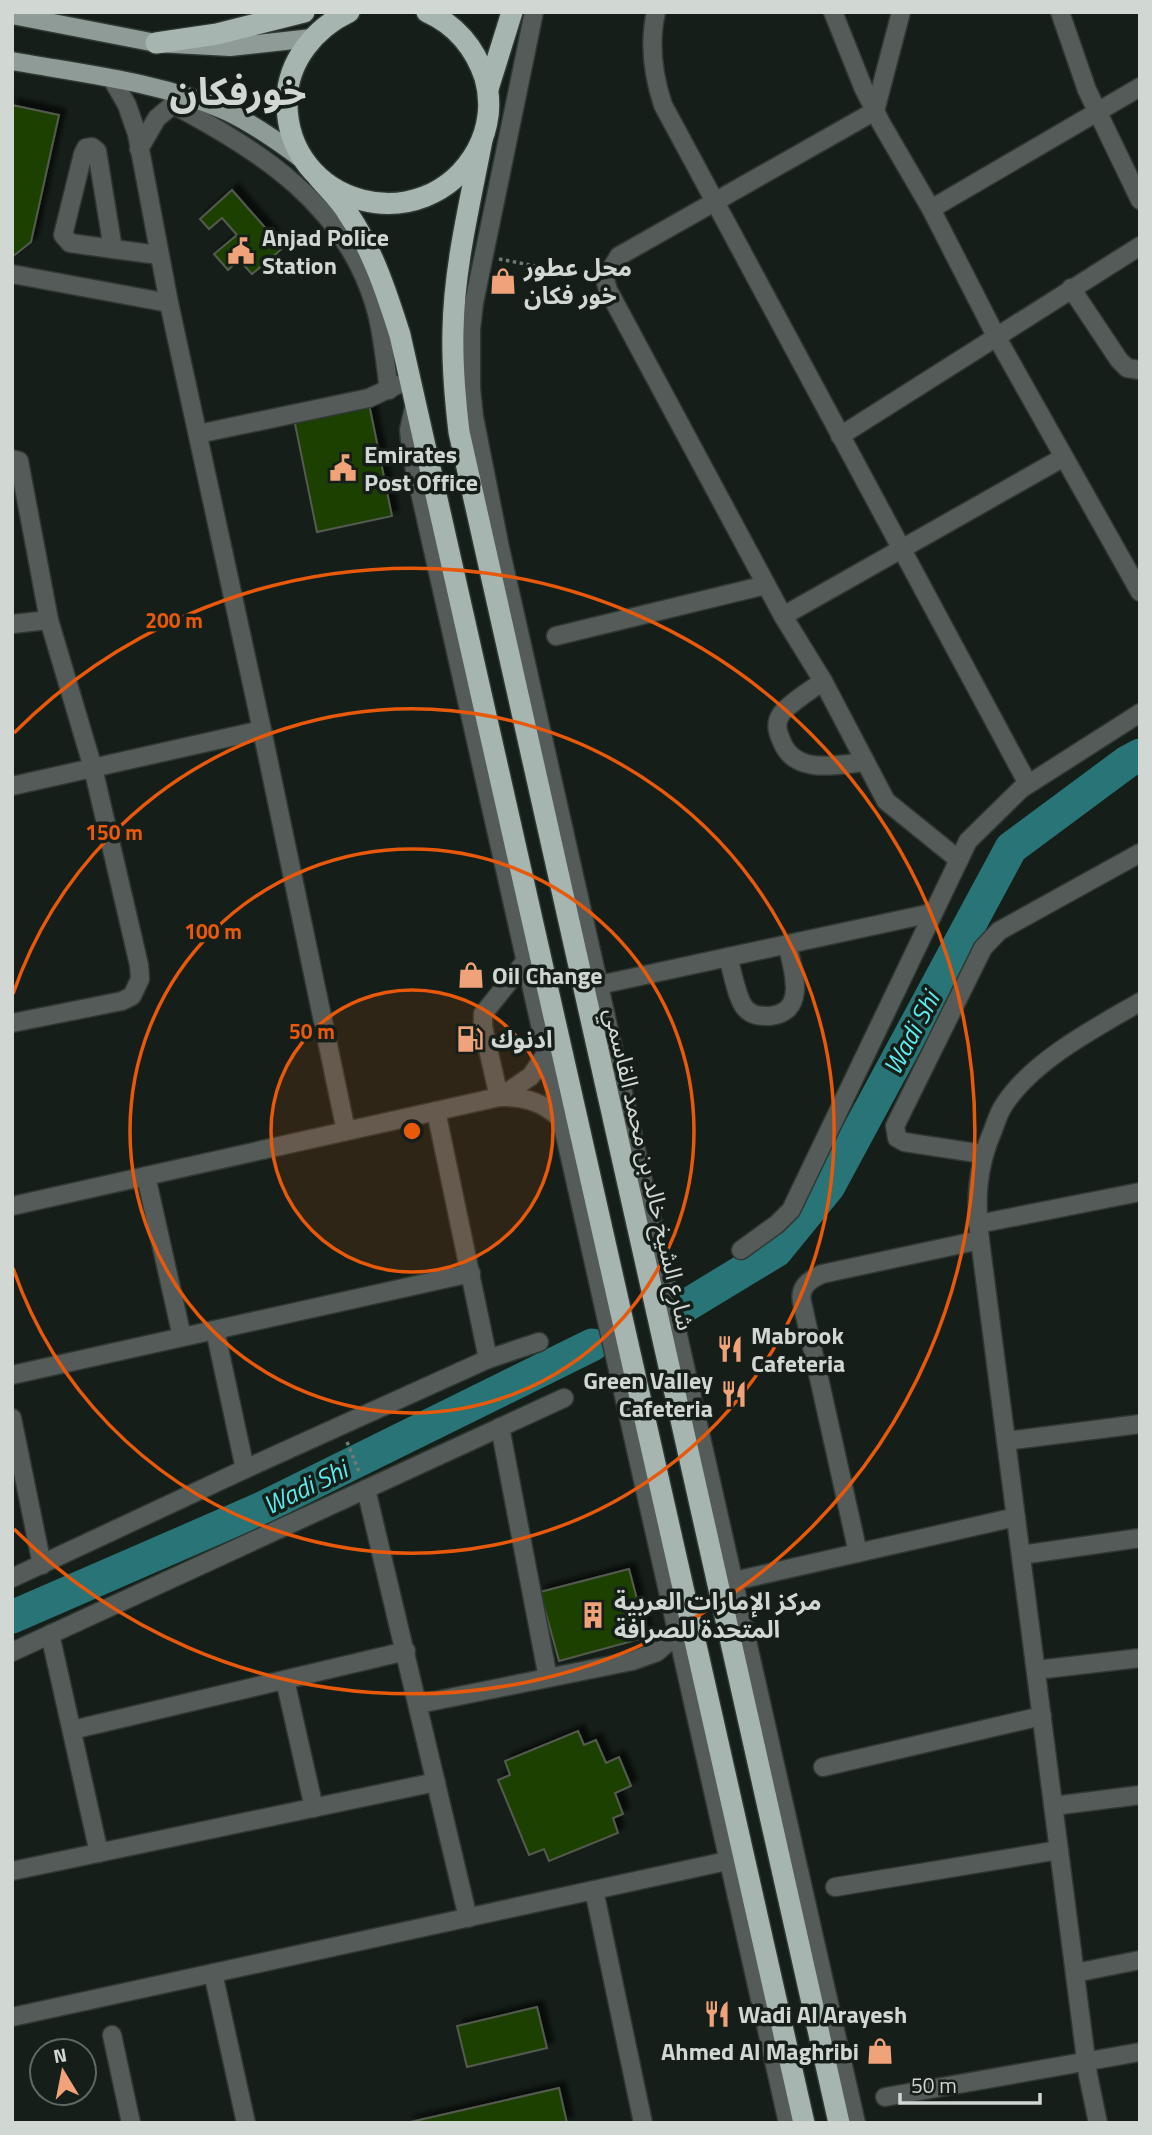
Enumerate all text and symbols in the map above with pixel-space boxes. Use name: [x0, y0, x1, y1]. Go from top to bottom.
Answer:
district label: خورفكان: [170, 62, 306, 120]
place label: Anjad Police Station: [262, 219, 389, 283]
public building icon: Anjad Police Station: [226, 236, 256, 266]
place label: محل عطور خور فكان: [523, 249, 632, 313]
shop icon: محل عطور خور فكان: [488, 266, 518, 296]
place label: Emirates Post Office: [364, 436, 478, 500]
public building icon: Emirates Post Office: [328, 453, 358, 483]
text: 200 m: [145, 604, 203, 636]
text: 150 m: [85, 816, 143, 848]
text: 100 m: [184, 915, 242, 947]
place label: Oil Change: [492, 957, 603, 993]
shop icon: Oil Change: [456, 960, 486, 990]
water label: Wadi Shi: [873, 982, 950, 1082]
street label: شارع الشيخ خالد بن محمد القاسمي: [594, 1004, 705, 1334]
text: 50 m: [289, 1015, 335, 1047]
place label: ادنوك: [491, 1021, 553, 1057]
fuel station icon: ادنوك: [455, 1024, 485, 1054]
centre of rings: [400, 1119, 424, 1143]
place label: Mabrook Cafeteria: [751, 1317, 845, 1381]
restaurant icon: Mabrook Cafeteria: [715, 1334, 745, 1364]
place label: Green Valley Cafeteria: [583, 1362, 713, 1426]
restaurant icon: Green Valley Cafeteria: [719, 1379, 749, 1409]
water label: Wadi Shi: [256, 1449, 356, 1524]
place label: مركز الإمارات العربية المتحدة للصرافة: [614, 1583, 822, 1647]
building icon: مركز الإمارات العربية المتحدة للصرافة: [578, 1600, 608, 1630]
place label: Wadi Al Arayesh: [738, 1996, 907, 2032]
restaurant icon: Wadi Al Arayesh: [702, 1999, 732, 2029]
place label: Ahmed Al Maghribi: [661, 2033, 859, 2069]
shop icon: Ahmed Al Maghribi: [865, 2036, 895, 2066]
north arrow: [28, 2037, 98, 2107]
text: N: [51, 2039, 69, 2070]
scale bar: [900, 2062, 1040, 2106]
text: 50 m: [911, 2069, 957, 2101]

